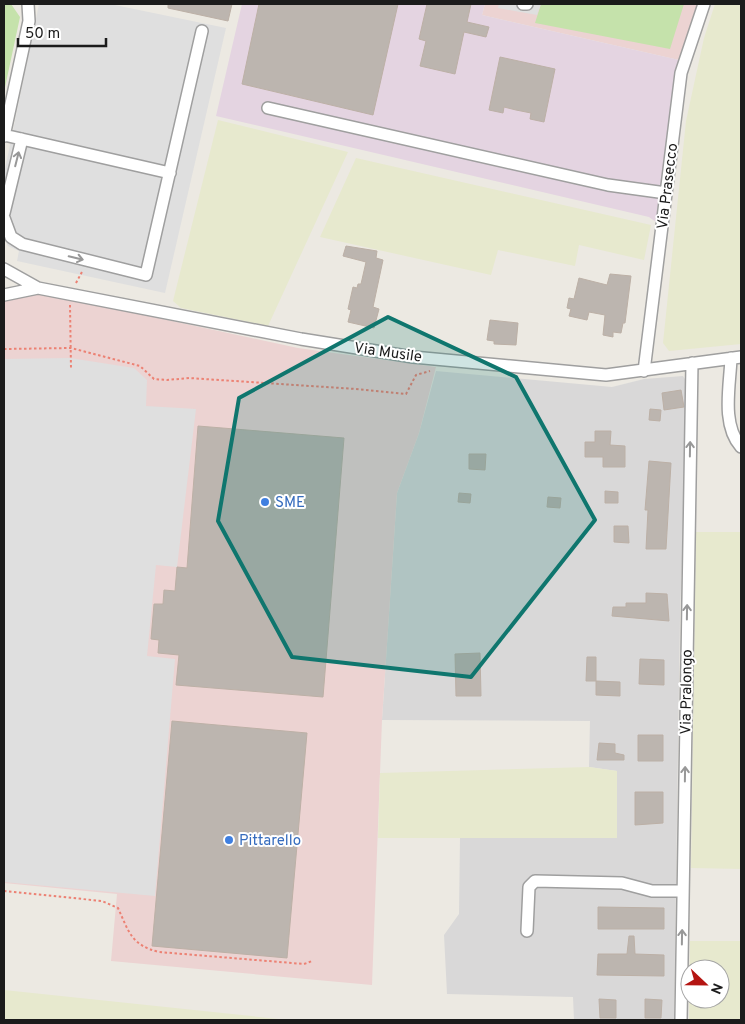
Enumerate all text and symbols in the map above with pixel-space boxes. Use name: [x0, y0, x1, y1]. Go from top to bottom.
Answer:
scale bar: [18, 15, 105, 47]
text: 50 m: [25, 25, 60, 44]
street label: Via Prasecco: [654, 142, 683, 230]
one-way arrow: [13, 151, 22, 167]
one-way arrow: [67, 254, 83, 263]
street label: Via Musile: [353, 339, 423, 368]
one-way arrow: [685, 441, 695, 458]
place label: SME: [275, 494, 305, 513]
marker: SME: [259, 496, 271, 508]
one-way arrow: [683, 604, 692, 620]
street label: Via Pralongo: [677, 649, 698, 735]
one-way arrow: [680, 766, 690, 782]
place label: Pittarello: [239, 832, 301, 851]
marker: Pittarello: [223, 834, 235, 846]
one-way arrow: [677, 929, 687, 945]
north arrow: [680, 959, 730, 1009]
text: N: [706, 980, 725, 996]

